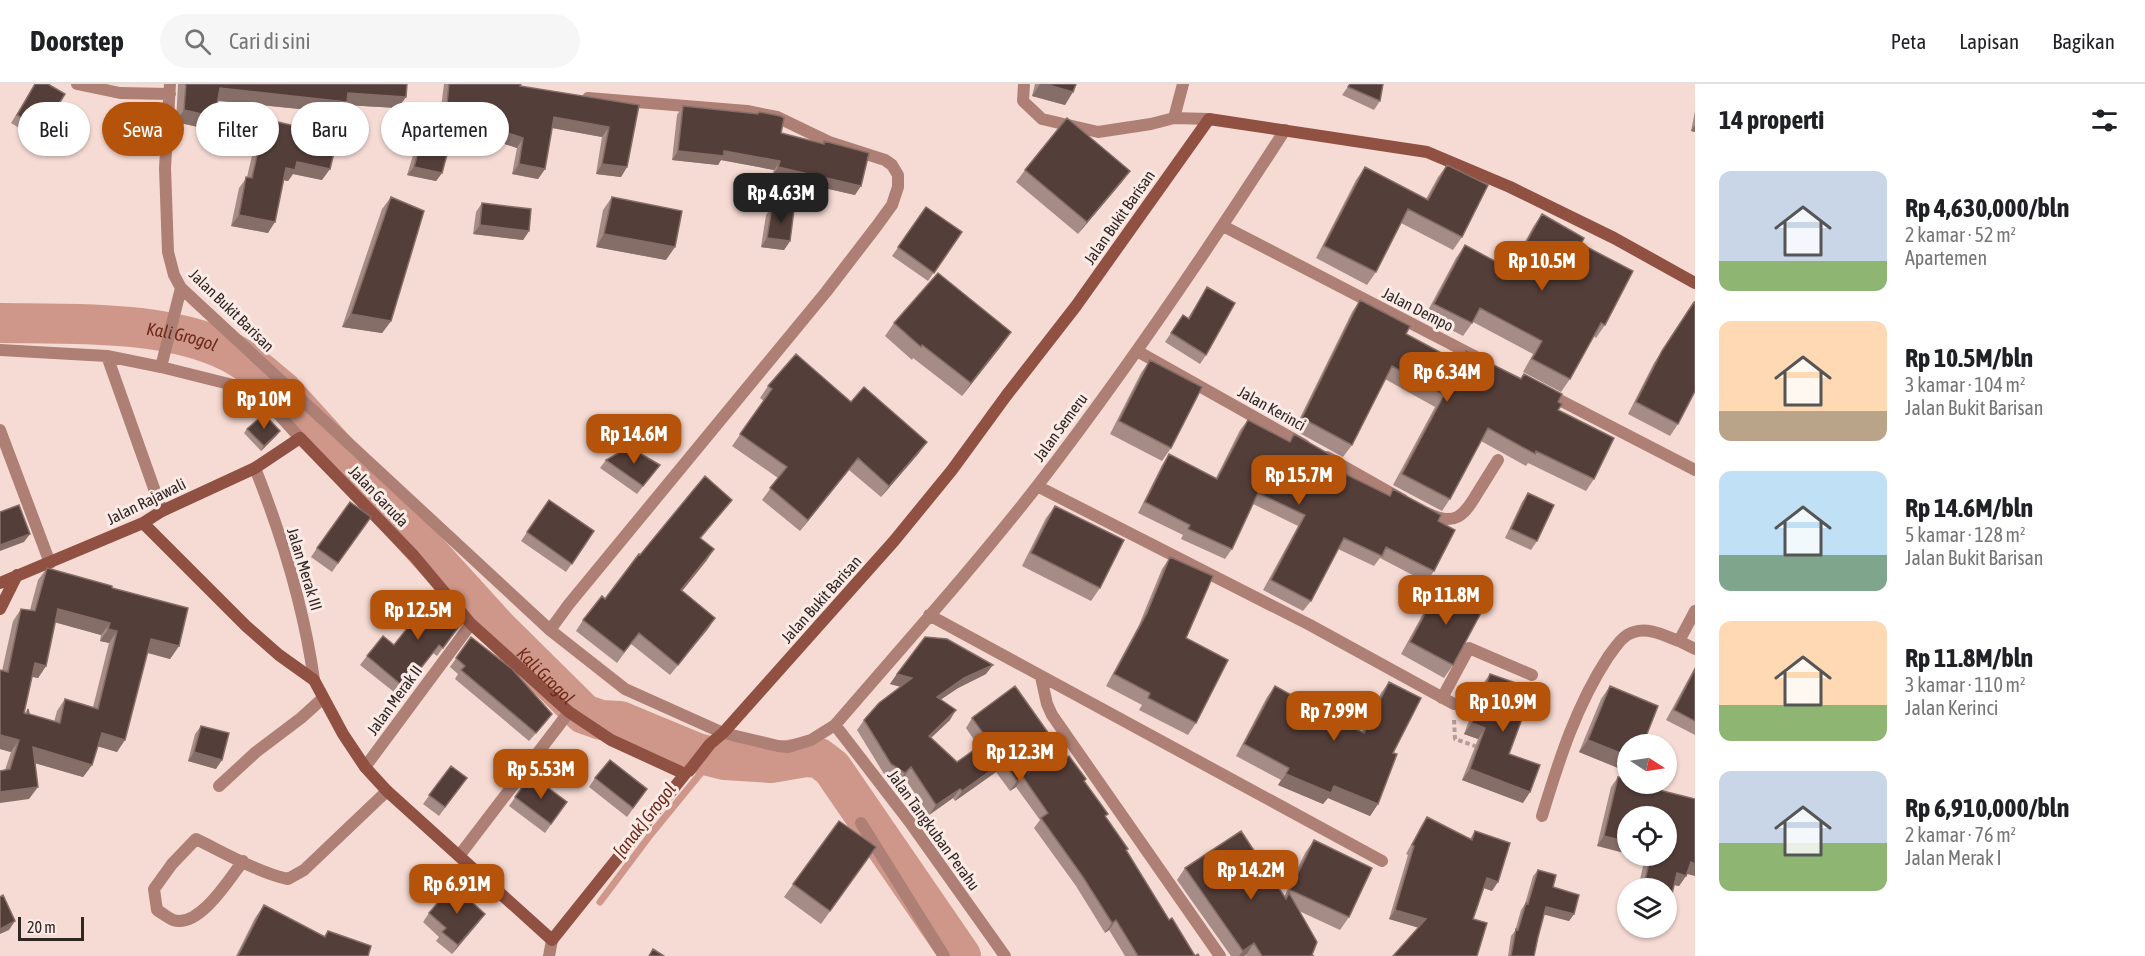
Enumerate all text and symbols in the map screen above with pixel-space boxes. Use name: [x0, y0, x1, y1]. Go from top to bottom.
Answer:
search box: [160, 14, 580, 68]
text: Doorstep: [30, 25, 124, 57]
icon: search: [181, 25, 214, 58]
text: Cari di sini: [229, 28, 311, 54]
text: Peta: [1891, 29, 1926, 53]
text: Lapisan: [1959, 29, 2019, 53]
text: Bagikan: [2052, 29, 2115, 53]
chip: Beli: [18, 102, 90, 156]
chip: Sewa: [102, 102, 184, 156]
chip: Filter: [196, 102, 279, 156]
chip: Baru: [291, 102, 369, 156]
chip: Apartemen: [381, 102, 509, 156]
icon: filters: [2088, 104, 2121, 137]
text: 14 properti: [1719, 105, 1824, 135]
street label: Jalan Bukit Barisan: [1080, 166, 1158, 268]
pin: Rp 4.63M: [719, 173, 843, 224]
text: Rp 4.63M: [747, 181, 815, 204]
text: Rp 4,630,000/bln: [1905, 193, 2069, 223]
icon: home: [1767, 195, 1839, 267]
text: 2 kamar · 52 m²: [1905, 223, 2016, 246]
pin: Rp 10.5M: [1480, 241, 1604, 292]
text: Apartemen: [1905, 246, 1987, 269]
text: Rp 10.5M: [1508, 249, 1576, 272]
street label: Jalan Bukit Barisan: [186, 265, 278, 355]
street label: Jalan Dempo: [1379, 283, 1456, 335]
water label: Kali Grogol: [145, 318, 221, 356]
text: Rp 10.5M/bln: [1905, 343, 2033, 373]
icon: home: [1767, 345, 1839, 417]
pin: Rp 6.34M: [1385, 352, 1509, 403]
text: Rp 6.34M: [1413, 360, 1481, 383]
text: 3 kamar · 104 m²: [1905, 373, 2026, 396]
pin: Rp 10M: [215, 379, 313, 430]
street label: Jalan Kerinci: [1235, 382, 1309, 434]
text: Rp 10M: [237, 387, 291, 410]
street label: Jalan Semeru: [1029, 390, 1091, 464]
text: Jalan Bukit Barisan: [1905, 396, 2044, 419]
pin: Rp 14.6M: [572, 414, 696, 465]
text: Rp 14.6M: [600, 422, 668, 445]
pin: Rp 15.7M: [1237, 455, 1361, 506]
street label: Jalan Garuda: [346, 462, 412, 530]
text: Rp 15.7M: [1265, 463, 1333, 486]
street label: Jalan Rajawali: [104, 474, 189, 529]
text: Rp 14.6M/bln: [1905, 493, 2033, 523]
icon: home: [1767, 495, 1839, 567]
text: 5 kamar · 128 m²: [1905, 523, 2026, 546]
street label: Jalan Merak III: [284, 525, 326, 613]
text: Jalan Bukit Barisan: [1905, 546, 2044, 569]
street label: Jalan Bukit Barisan: [777, 552, 865, 646]
pin: Rp 11.8M: [1384, 575, 1508, 626]
text: Rp 11.8M: [1412, 583, 1480, 606]
pin: Rp 12.5M: [356, 590, 480, 641]
text: Rp 12.5M: [384, 598, 452, 621]
water label: Kali Grogol: [513, 643, 579, 708]
text: Rp 11.8M/bln: [1905, 643, 2033, 673]
icon: home: [1767, 645, 1839, 717]
street label: Jalan Merak II: [363, 662, 425, 738]
text: 3 kamar · 110 m²: [1905, 673, 2026, 696]
pin: Rp 10.9M: [1441, 682, 1565, 733]
text: Rp 10.9M: [1469, 690, 1537, 713]
pin: Rp 7.99M: [1272, 691, 1396, 742]
text: Jalan Kerinci: [1905, 696, 1998, 719]
text: Rp 7.99M: [1300, 699, 1368, 722]
pin: Rp 12.3M: [958, 732, 1082, 783]
north arrow: [1617, 734, 1677, 794]
map controls: [1617, 734, 1677, 938]
text: Rp 12.3M: [986, 740, 1054, 763]
pin: Rp 5.53M: [479, 749, 603, 800]
text: Rp 5.53M: [507, 757, 575, 780]
street label: Jalan Tangkuban Perahu: [884, 766, 984, 894]
water label: [anak] Grogol: [609, 778, 680, 861]
text: Rp 6,910,000/bln: [1905, 793, 2069, 823]
icon: home: [1767, 795, 1839, 867]
button: locate: [1617, 806, 1677, 866]
text: 2 kamar · 76 m²: [1905, 823, 2016, 846]
text: Jalan Merak I: [1905, 846, 2002, 869]
pin: Rp 14.2M: [1189, 850, 1313, 901]
text: Rp 14.2M: [1217, 858, 1285, 881]
pin: Rp 6.91M: [395, 864, 519, 915]
text: Rp 6.91M: [423, 872, 491, 895]
button: layers: [1617, 878, 1677, 938]
scale bar: [18, 914, 84, 942]
text: 20 m: [27, 918, 56, 936]

